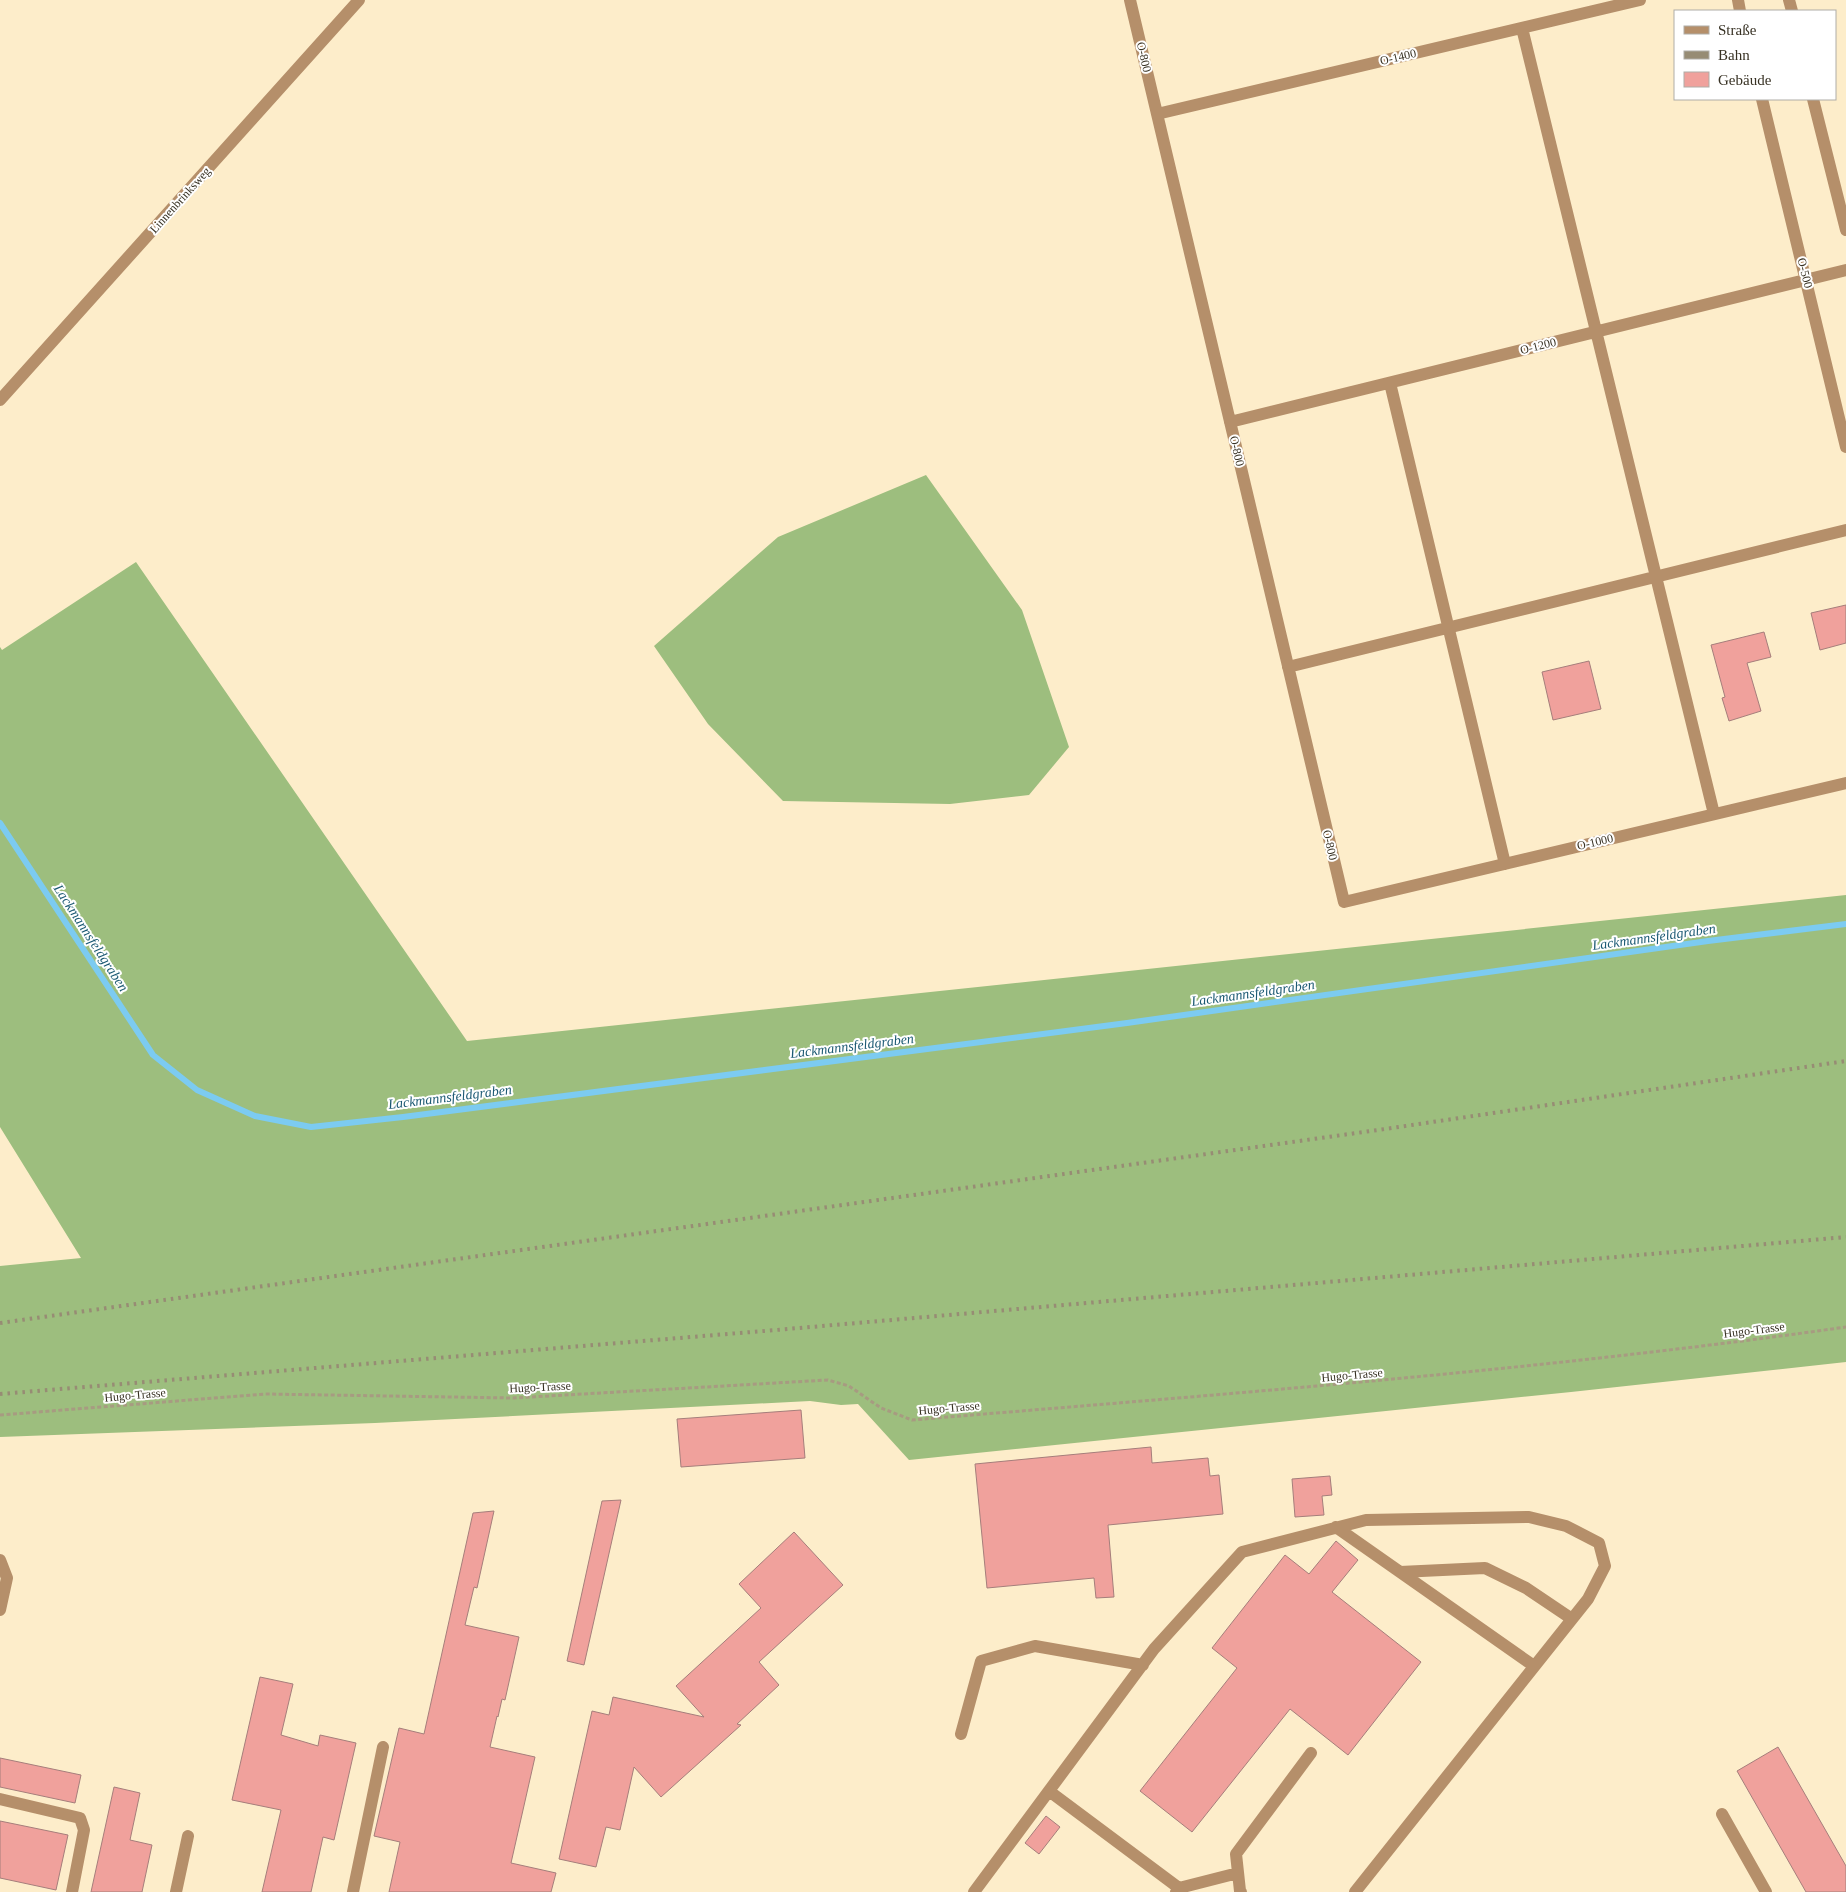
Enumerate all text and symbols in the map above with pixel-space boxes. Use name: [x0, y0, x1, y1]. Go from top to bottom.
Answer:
legend: [1674, 10, 1836, 100]
text: Straße: [1718, 22, 1757, 38]
street label: O-800: [1134, 40, 1154, 74]
street label: O-1400: [1379, 46, 1417, 68]
text: Bahn: [1718, 47, 1750, 63]
text: Gebäude: [1718, 72, 1772, 88]
street label: Linnenbrinksweg: [147, 164, 213, 236]
street label: O-500: [1794, 256, 1816, 290]
street label: O-1200: [1519, 335, 1557, 357]
street label: O-800: [1227, 434, 1247, 468]
street label: O-800: [1320, 828, 1340, 862]
street label: O-1000: [1576, 831, 1614, 853]
water label: Lackmannsfeldgraben: [50, 881, 131, 994]
water label: Lackmannsfeldgraben: [1590, 921, 1717, 953]
water label: Lackmannsfeldgraben: [1189, 977, 1316, 1009]
water label: Lackmannsfeldgraben: [788, 1031, 915, 1061]
water label: Lackmannsfeldgraben: [386, 1082, 513, 1112]
street label: Hugo-Trasse: [1723, 1319, 1785, 1341]
street label: Hugo-Trasse: [1321, 1365, 1383, 1385]
street label: Hugo-Trasse: [509, 1378, 571, 1396]
street label: Hugo-Trasse: [104, 1385, 166, 1405]
street label: Hugo-Trasse: [918, 1398, 980, 1418]

